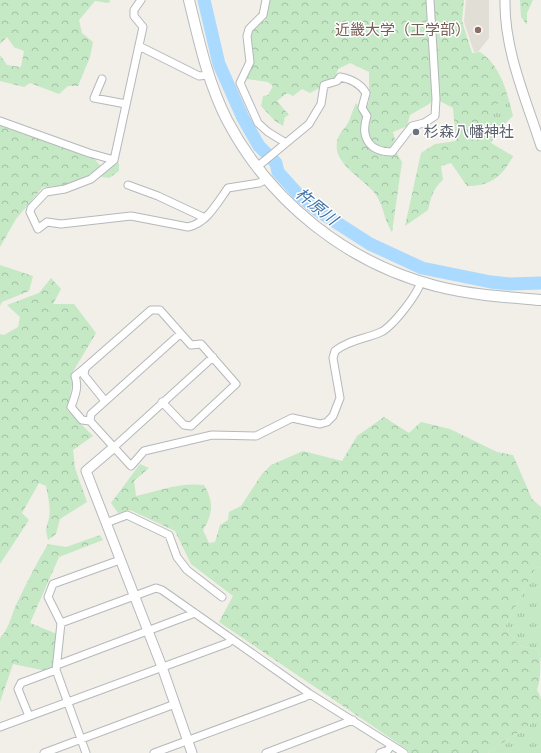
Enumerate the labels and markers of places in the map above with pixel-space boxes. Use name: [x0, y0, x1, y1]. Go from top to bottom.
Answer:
place label: 近畿大学（工学部）: [335, 21, 470, 39]
marker: 近畿大学（工学部）: [473, 25, 483, 35]
place label: 杉森八幡神社: [424, 123, 514, 141]
marker: 杉森八幡神社: [411, 127, 421, 137]

